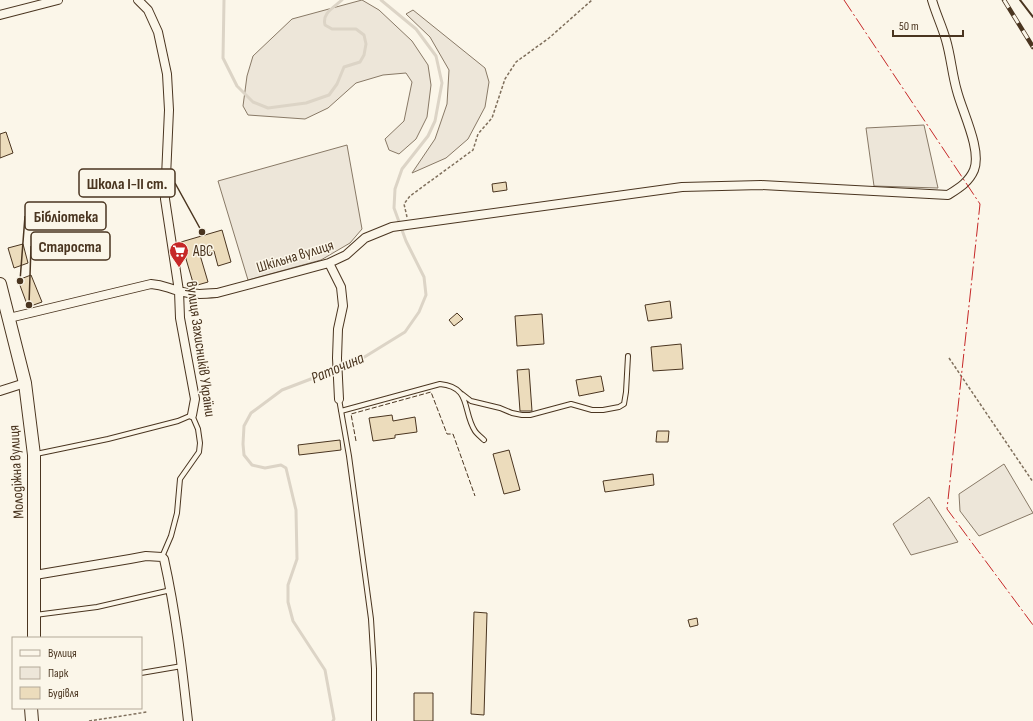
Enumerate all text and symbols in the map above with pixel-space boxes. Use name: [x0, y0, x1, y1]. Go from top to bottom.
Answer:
scale bar: [893, 12, 963, 38]
text: 50 m: [899, 19, 919, 34]
callout: Школа І-ІІ ст.: [79, 169, 175, 197]
text: Школа І-ІІ ст.: [87, 175, 167, 194]
callout: Бібліотека: [25, 202, 106, 230]
text: Бібліотека: [34, 208, 98, 227]
callout: Староста: [31, 232, 110, 260]
street label: Шкільна вулиця: [254, 236, 336, 277]
text: Староста: [38, 238, 102, 257]
supermarket icon: ABC: [168, 240, 190, 268]
place label: ABC: [192, 242, 213, 261]
street label: вулиця Захисників України: [182, 280, 219, 418]
water label: Раточина: [308, 349, 367, 388]
street label: Молодіжна вулиця: [5, 425, 28, 519]
legend: [12, 637, 142, 709]
text: Вулиця: [48, 646, 77, 661]
text: Парк: [48, 666, 69, 681]
text: Будівля: [48, 686, 79, 701]

